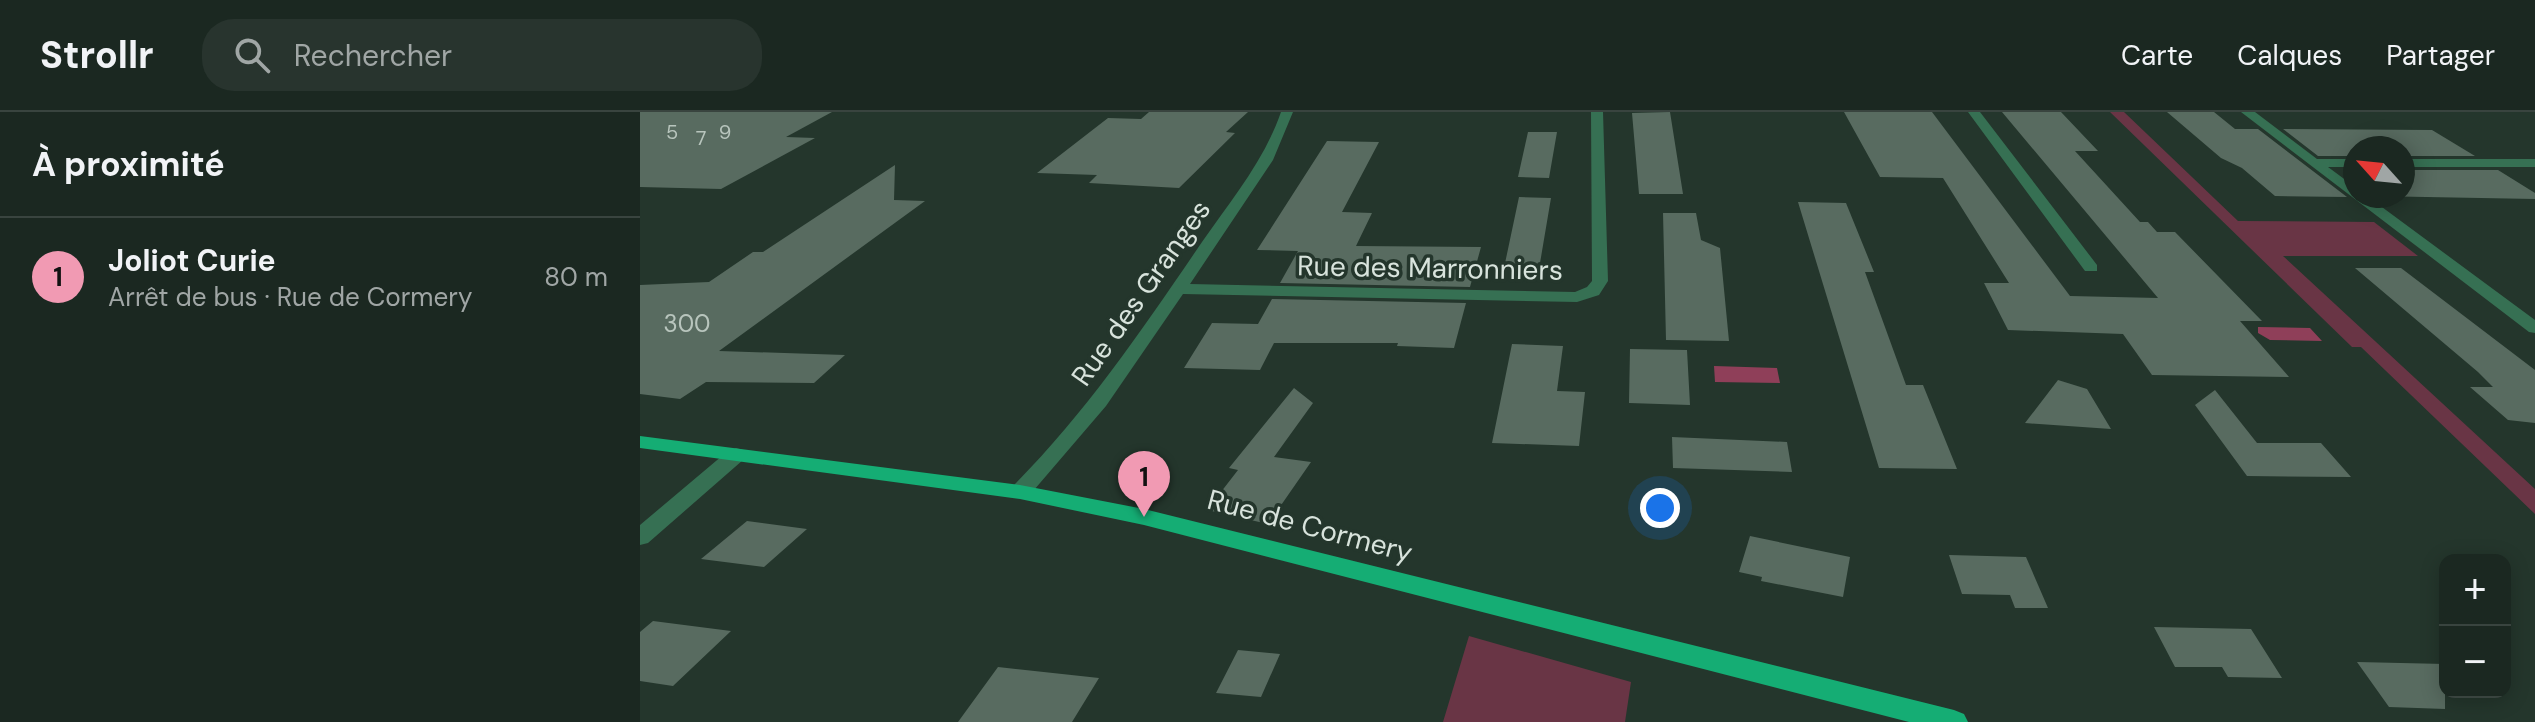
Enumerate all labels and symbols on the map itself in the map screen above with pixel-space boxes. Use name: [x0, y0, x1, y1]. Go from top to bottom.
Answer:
house number: 5: [666, 119, 678, 145]
house number: 9: [719, 119, 731, 145]
house number: 7: [696, 125, 706, 151]
north arrow: [2343, 136, 2415, 208]
street label: Rue des Granges: [1063, 193, 1219, 393]
street label: Rue des Marronniers: [1297, 247, 1563, 289]
house number: 300: [663, 308, 711, 339]
pin: 1: [1118, 451, 1170, 517]
street label: Rue de Cormery: [1203, 481, 1417, 571]
your location: [1640, 488, 1680, 528]

